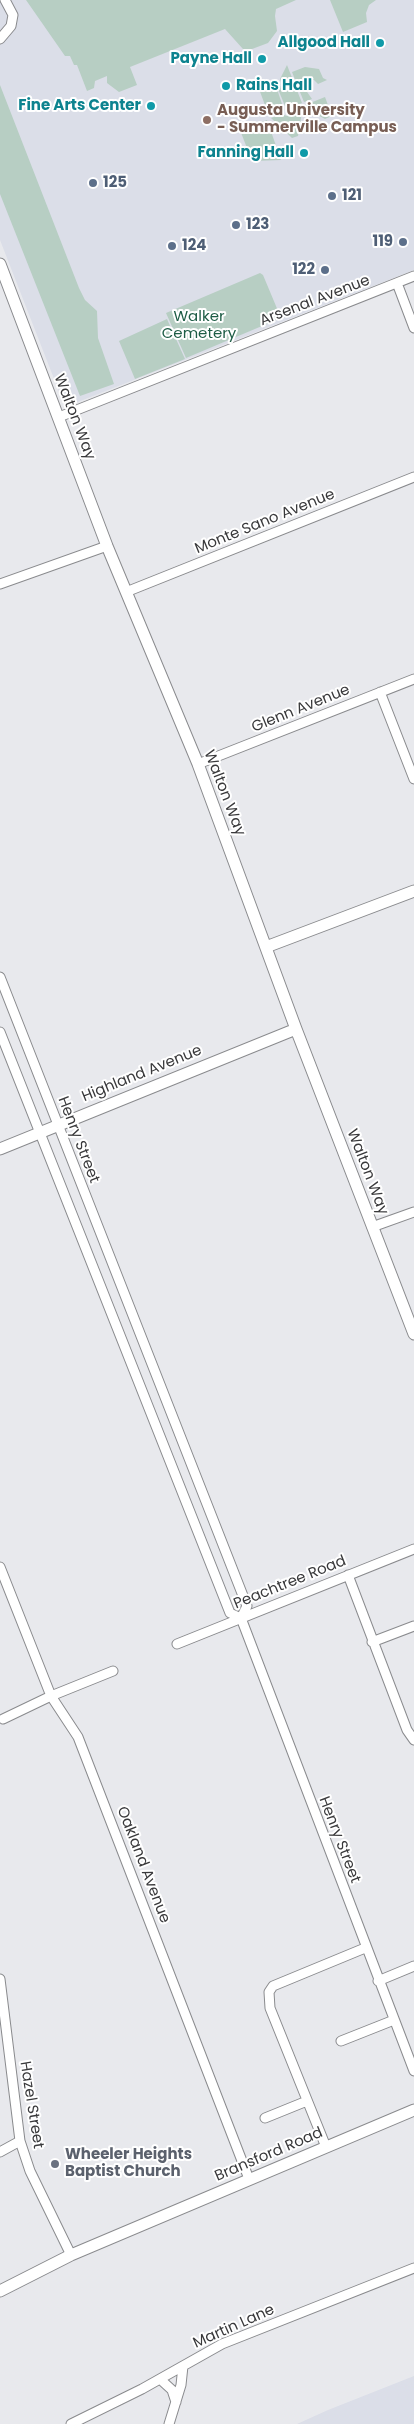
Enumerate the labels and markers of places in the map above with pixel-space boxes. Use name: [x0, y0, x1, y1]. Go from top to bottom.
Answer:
place label: Allgood Hall: [277, 34, 370, 52]
marker: Allgood Hall: [374, 37, 386, 49]
place label: Payne Hall: [170, 50, 252, 68]
marker: Payne Hall: [256, 53, 268, 65]
place label: Rains Hall: [236, 77, 312, 95]
marker: Rains Hall: [220, 80, 232, 92]
place label: Fine Arts Center: [18, 97, 141, 115]
marker: Fine Arts Center: [145, 100, 157, 112]
place label: Augusta University - Summerville Campus: [217, 102, 397, 137]
marker: Augusta University - Summerville Campus: [201, 114, 213, 126]
place label: Fanning Hall: [197, 144, 294, 162]
marker: Fanning Hall: [298, 147, 310, 159]
place label: 125: [103, 174, 127, 192]
marker: 125: [87, 177, 99, 189]
place label: 121: [342, 187, 362, 205]
marker: 121: [326, 190, 338, 202]
place label: 123: [246, 216, 269, 234]
marker: 123: [230, 219, 242, 231]
place label: 119: [372, 233, 393, 251]
marker: 119: [397, 236, 409, 248]
place label: 124: [182, 237, 206, 255]
marker: 124: [166, 240, 178, 252]
place label: 122: [292, 261, 315, 279]
marker: 122: [319, 264, 331, 276]
place label: Wheeler Heights Baptist Church: [65, 2146, 192, 2181]
marker: Wheeler Heights Baptist Church: [49, 2158, 61, 2170]

